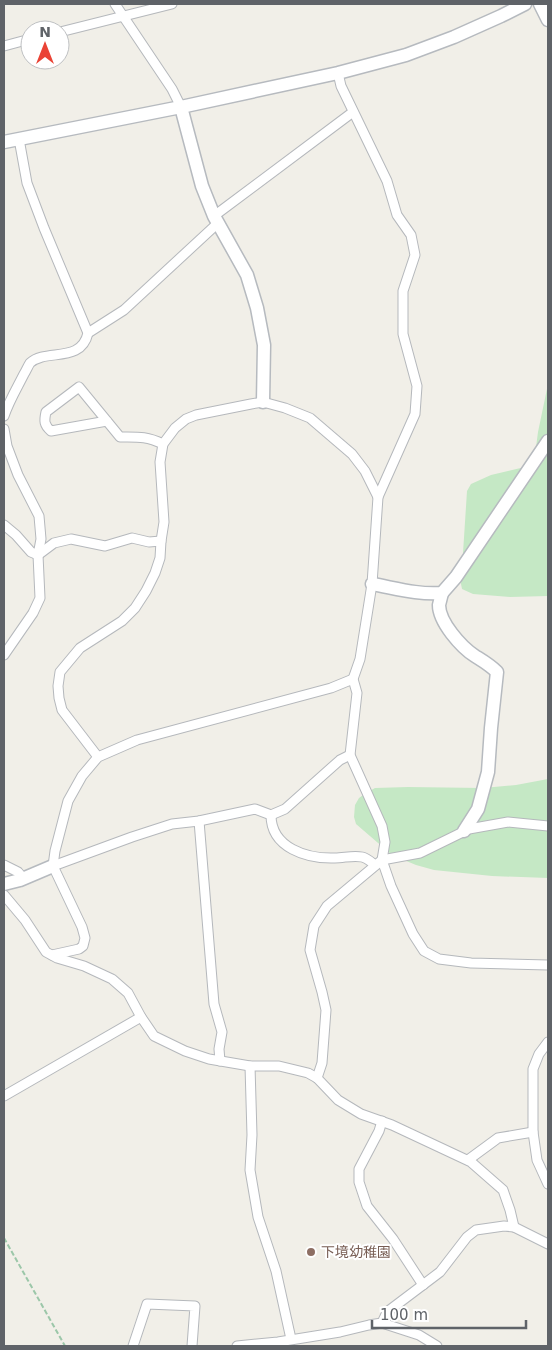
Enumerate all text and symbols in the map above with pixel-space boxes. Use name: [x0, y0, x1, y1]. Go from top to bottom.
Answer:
north arrow: [20, 20, 70, 70]
text: N: [39, 24, 51, 40]
place label: 下境幼稚園: [321, 1244, 391, 1260]
marker: 下境幼稚園: [305, 1246, 317, 1258]
scale bar: [372, 1298, 526, 1330]
text: 100 m: [380, 1306, 428, 1324]

